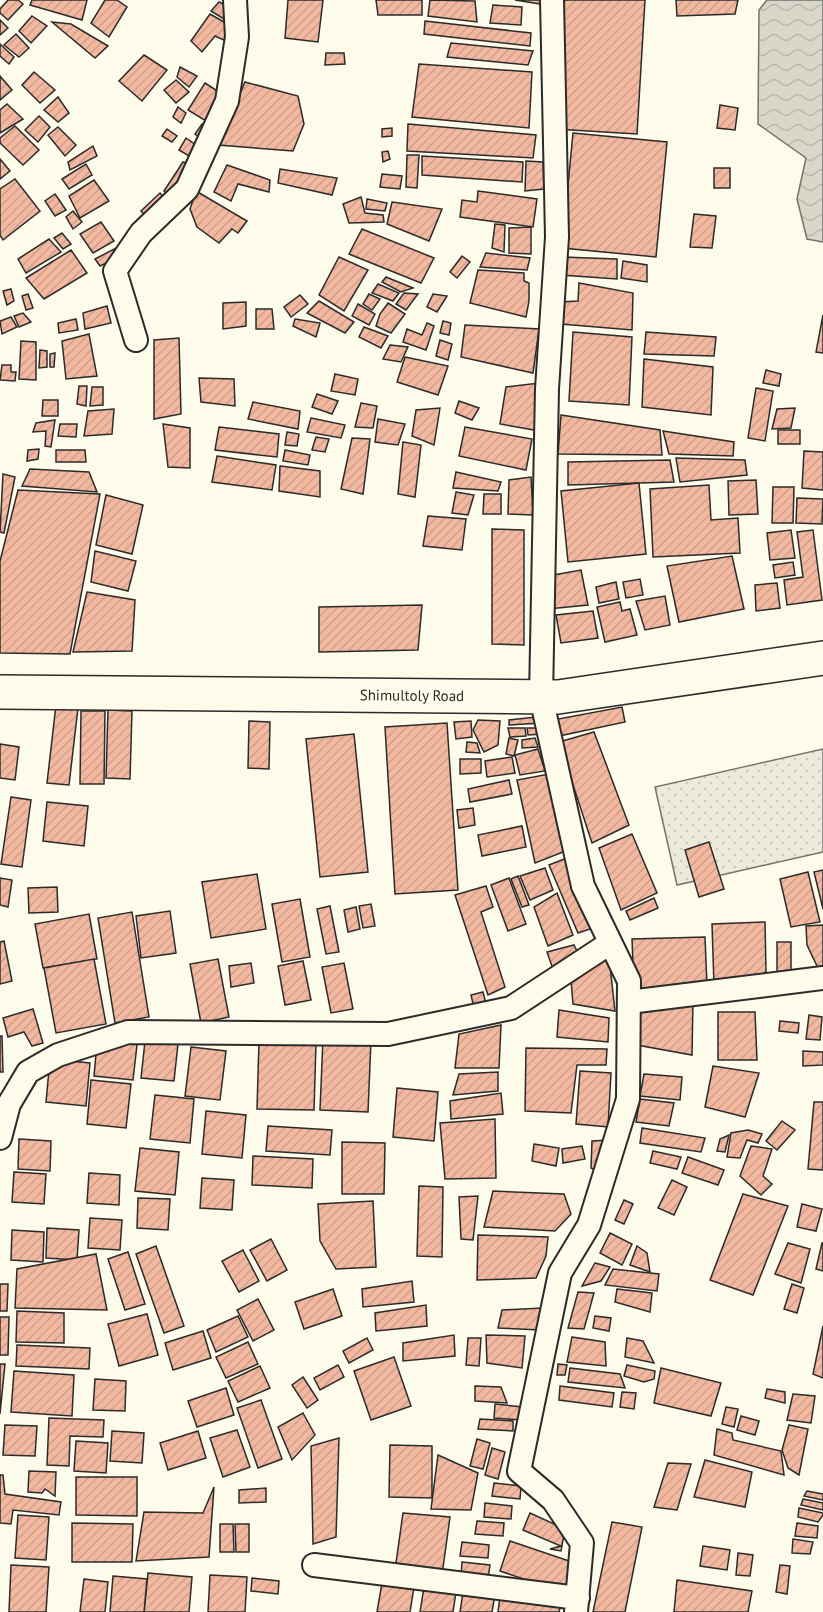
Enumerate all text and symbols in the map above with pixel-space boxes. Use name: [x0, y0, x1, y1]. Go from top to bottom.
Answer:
street label: Shimultoly Road: [360, 685, 464, 705]

